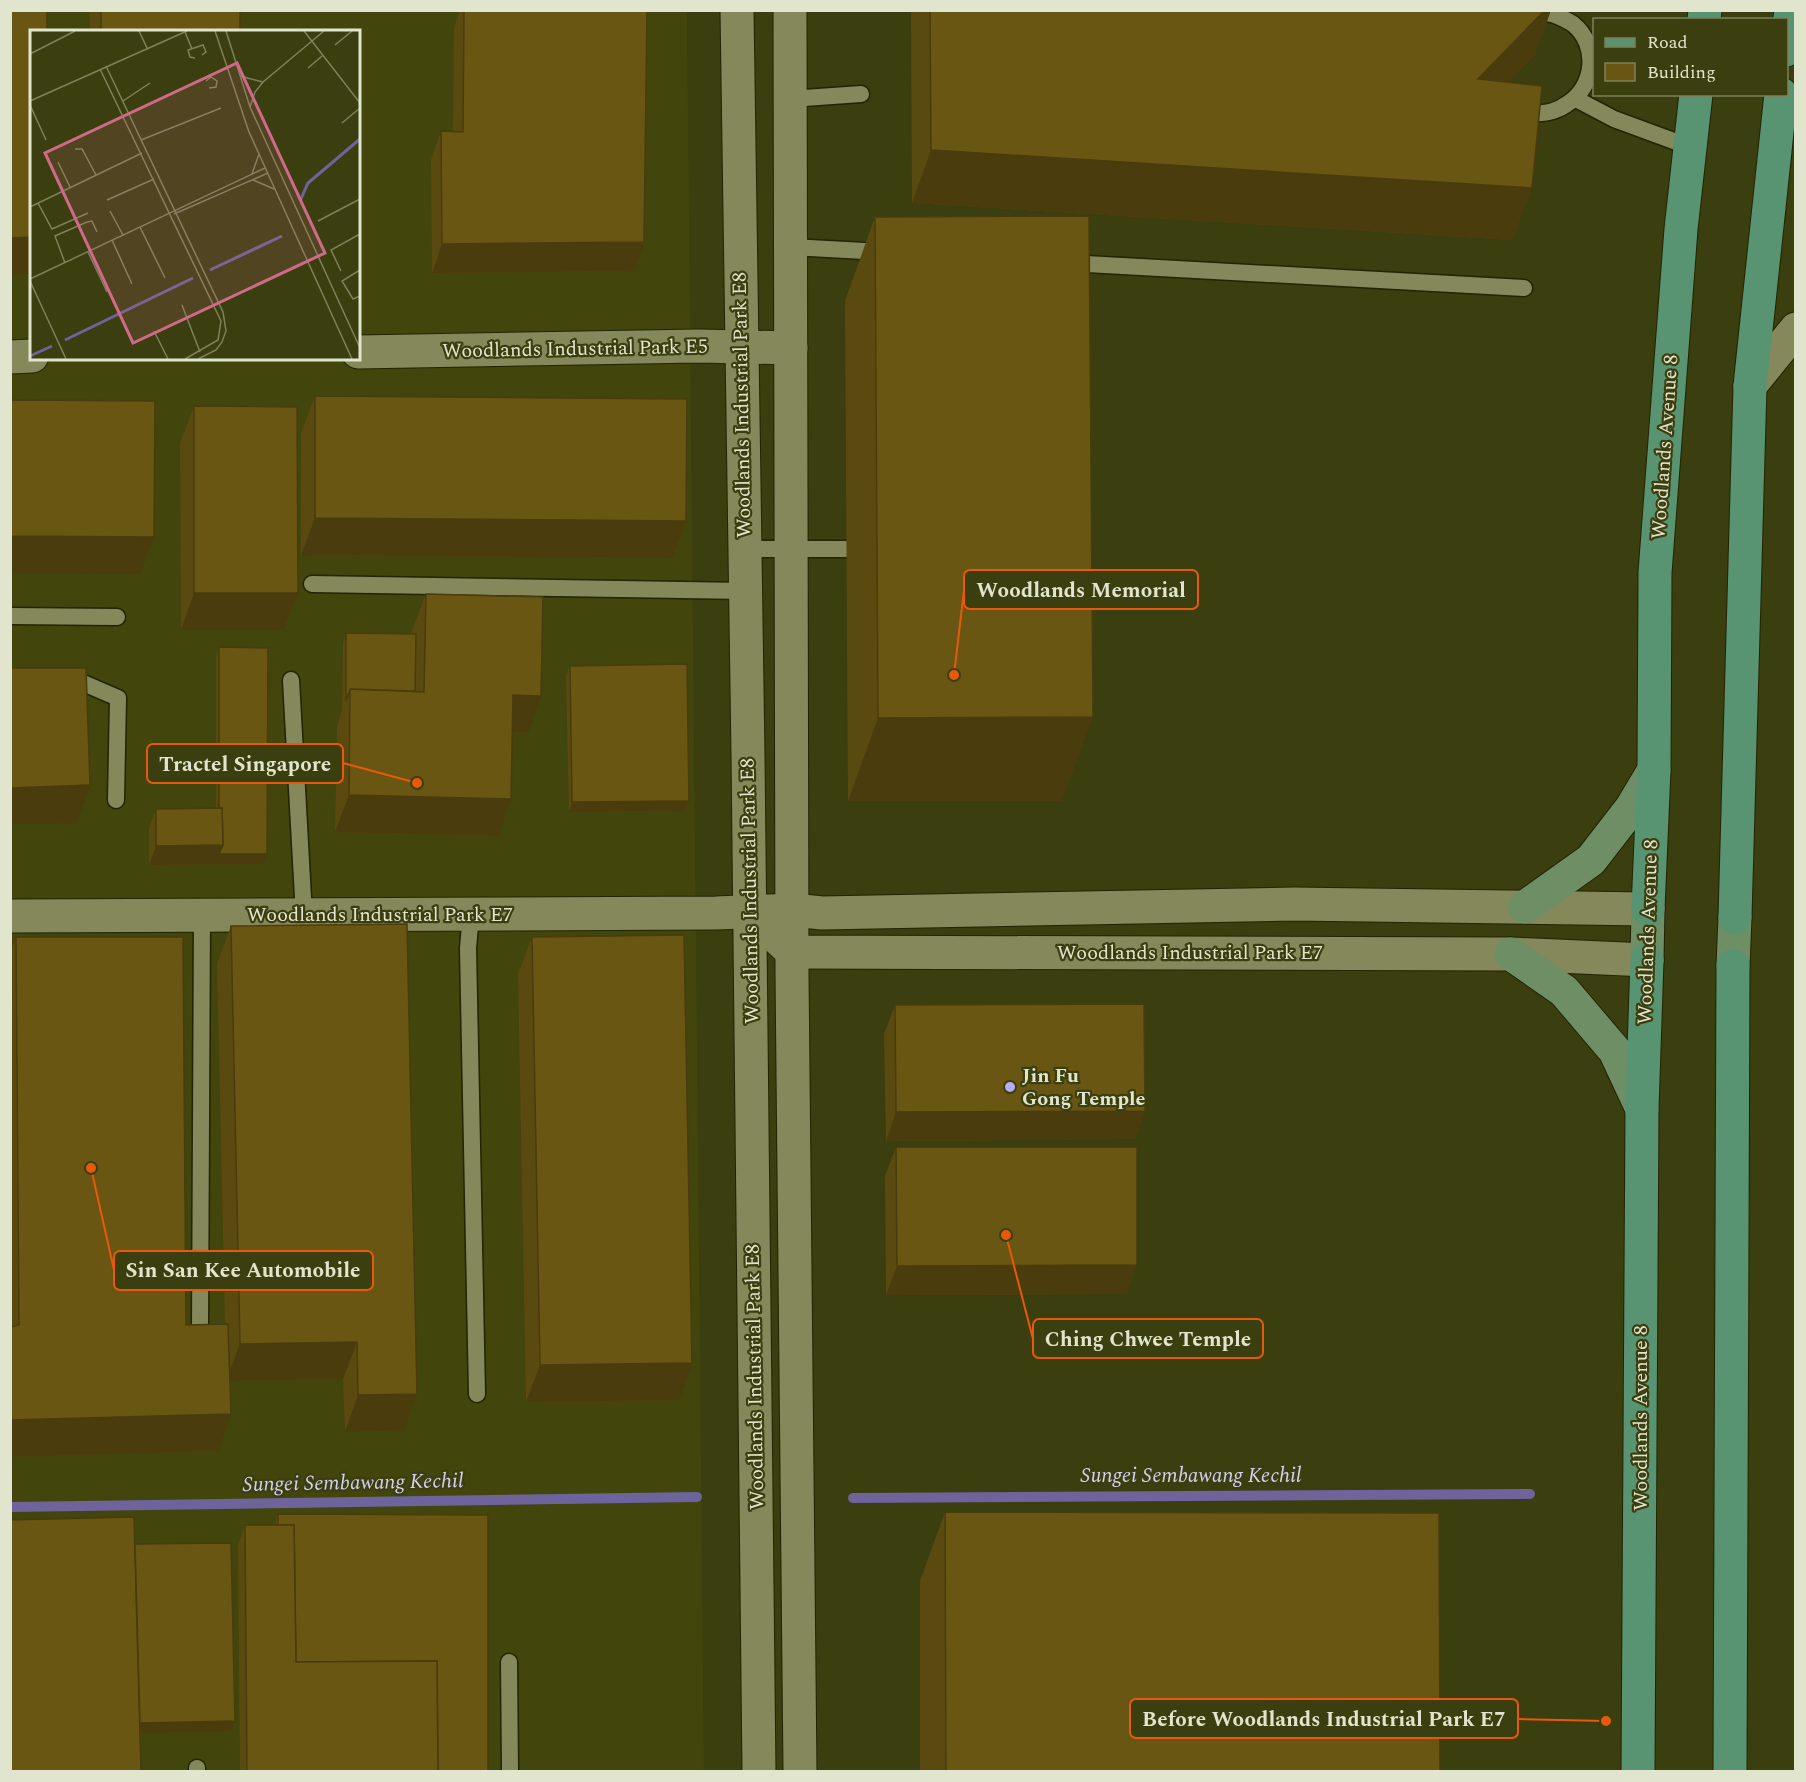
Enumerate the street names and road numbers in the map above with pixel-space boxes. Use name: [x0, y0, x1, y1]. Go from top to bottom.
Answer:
street label: Woodlands Industrial Park E8: [725, 272, 759, 538]
street label: Woodlands Industrial Park E5: [442, 332, 708, 366]
street label: Woodlands Avenue 8: [1644, 354, 1686, 540]
street label: Woodlands Industrial Park E8: [733, 758, 767, 1024]
street label: Woodlands Avenue 8: [1630, 839, 1666, 1025]
street label: Woodlands Industrial Park E7: [247, 900, 513, 930]
street label: Woodlands Industrial Park E7: [1057, 938, 1323, 968]
street label: Woodlands Industrial Park E8: [738, 1244, 772, 1510]
street label: Woodlands Avenue 8: [1626, 1325, 1656, 1511]

